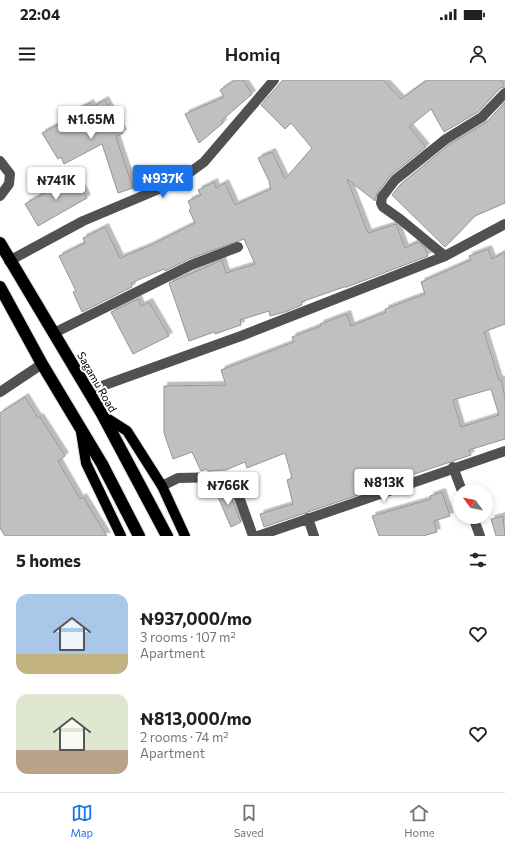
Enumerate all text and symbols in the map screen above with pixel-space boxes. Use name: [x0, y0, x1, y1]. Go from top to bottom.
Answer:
text: 22:04: [20, 5, 60, 23]
icon: menu: [16, 43, 38, 65]
text: Homiq: [225, 43, 280, 65]
icon: person: [467, 43, 489, 65]
pin: ₦1.65M: [58, 106, 124, 140]
text: ₦1.65M: [67, 111, 115, 127]
pin: ₦937K: [135, 165, 191, 199]
pin: ₦741K: [28, 167, 84, 201]
text: ₦937K: [142, 170, 184, 186]
text: ₦741K: [36, 172, 76, 188]
street label: Sagamu Road: [75, 349, 120, 414]
pin: ₦813K: [356, 469, 412, 503]
pin: ₦766K: [200, 472, 256, 506]
text: ₦813K: [363, 474, 405, 490]
text: ₦766K: [207, 477, 249, 493]
north arrow: [453, 484, 493, 524]
map controls: [453, 484, 493, 524]
icon: filters: [467, 549, 489, 571]
text: 5 homes: [16, 550, 81, 571]
text: ₦937,000/mo: [140, 608, 252, 629]
icon: home: [48, 610, 96, 658]
icon: heart: [467, 623, 489, 645]
text: 3 rooms · 107 m²: [140, 629, 236, 645]
text: Apartment: [140, 645, 205, 661]
text: ₦813,000/mo: [140, 708, 252, 729]
icon: home: [48, 710, 96, 758]
icon: heart: [467, 723, 489, 745]
text: 2 rooms · 74 m²: [140, 729, 228, 745]
text: Apartment: [140, 745, 205, 761]
tab: Map: [70, 802, 93, 839]
tab: Saved: [234, 802, 264, 839]
tab: Home: [404, 802, 435, 839]

